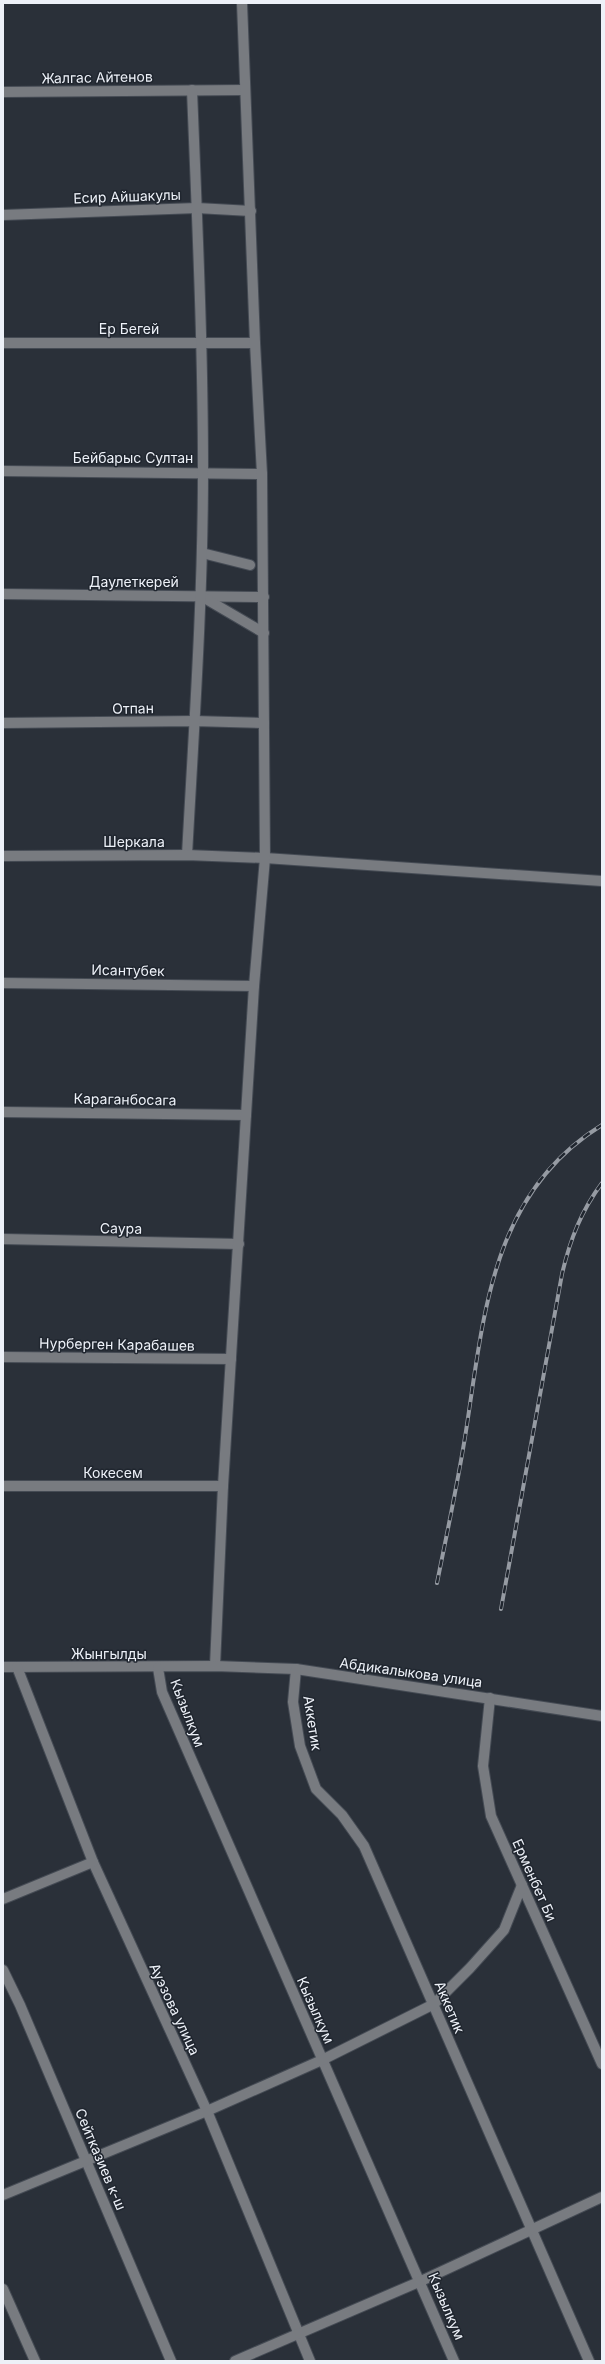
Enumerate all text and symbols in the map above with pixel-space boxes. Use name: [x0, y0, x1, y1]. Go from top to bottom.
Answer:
street label: Жалгас Айтенов: [41, 68, 153, 86]
street label: Есир Айшакулы: [73, 186, 181, 206]
street label: Ер Бегей: [99, 320, 159, 337]
street label: Бейбарыс Султан: [73, 449, 193, 466]
street label: Даулеткерей: [89, 573, 179, 590]
street label: Отпан: [112, 699, 154, 717]
street label: Шеркала: [103, 833, 165, 850]
street label: Исантубек: [91, 961, 165, 979]
street label: Караганбосага: [73, 1090, 177, 1108]
street label: Саура: [100, 1219, 142, 1237]
street label: Нурберген Карабашев: [39, 1334, 195, 1354]
street label: Кокесем: [83, 1464, 143, 1481]
street label: Жынгылды: [71, 1645, 147, 1662]
street label: Абдикалыкова улица: [339, 1654, 483, 1690]
street label: Кызылкум: [167, 1677, 209, 1749]
street label: Аккетик: [300, 1694, 326, 1752]
street label: Ерменбет Би: [509, 1836, 561, 1924]
street label: Ауэзова улица: [146, 1960, 204, 2058]
street label: Кызылкум: [294, 1974, 338, 2046]
street label: Аккетик: [431, 1978, 469, 2036]
street label: Сейтказиев к-ш: [72, 2106, 130, 2212]
street label: Кызылкум: [425, 2270, 469, 2342]

